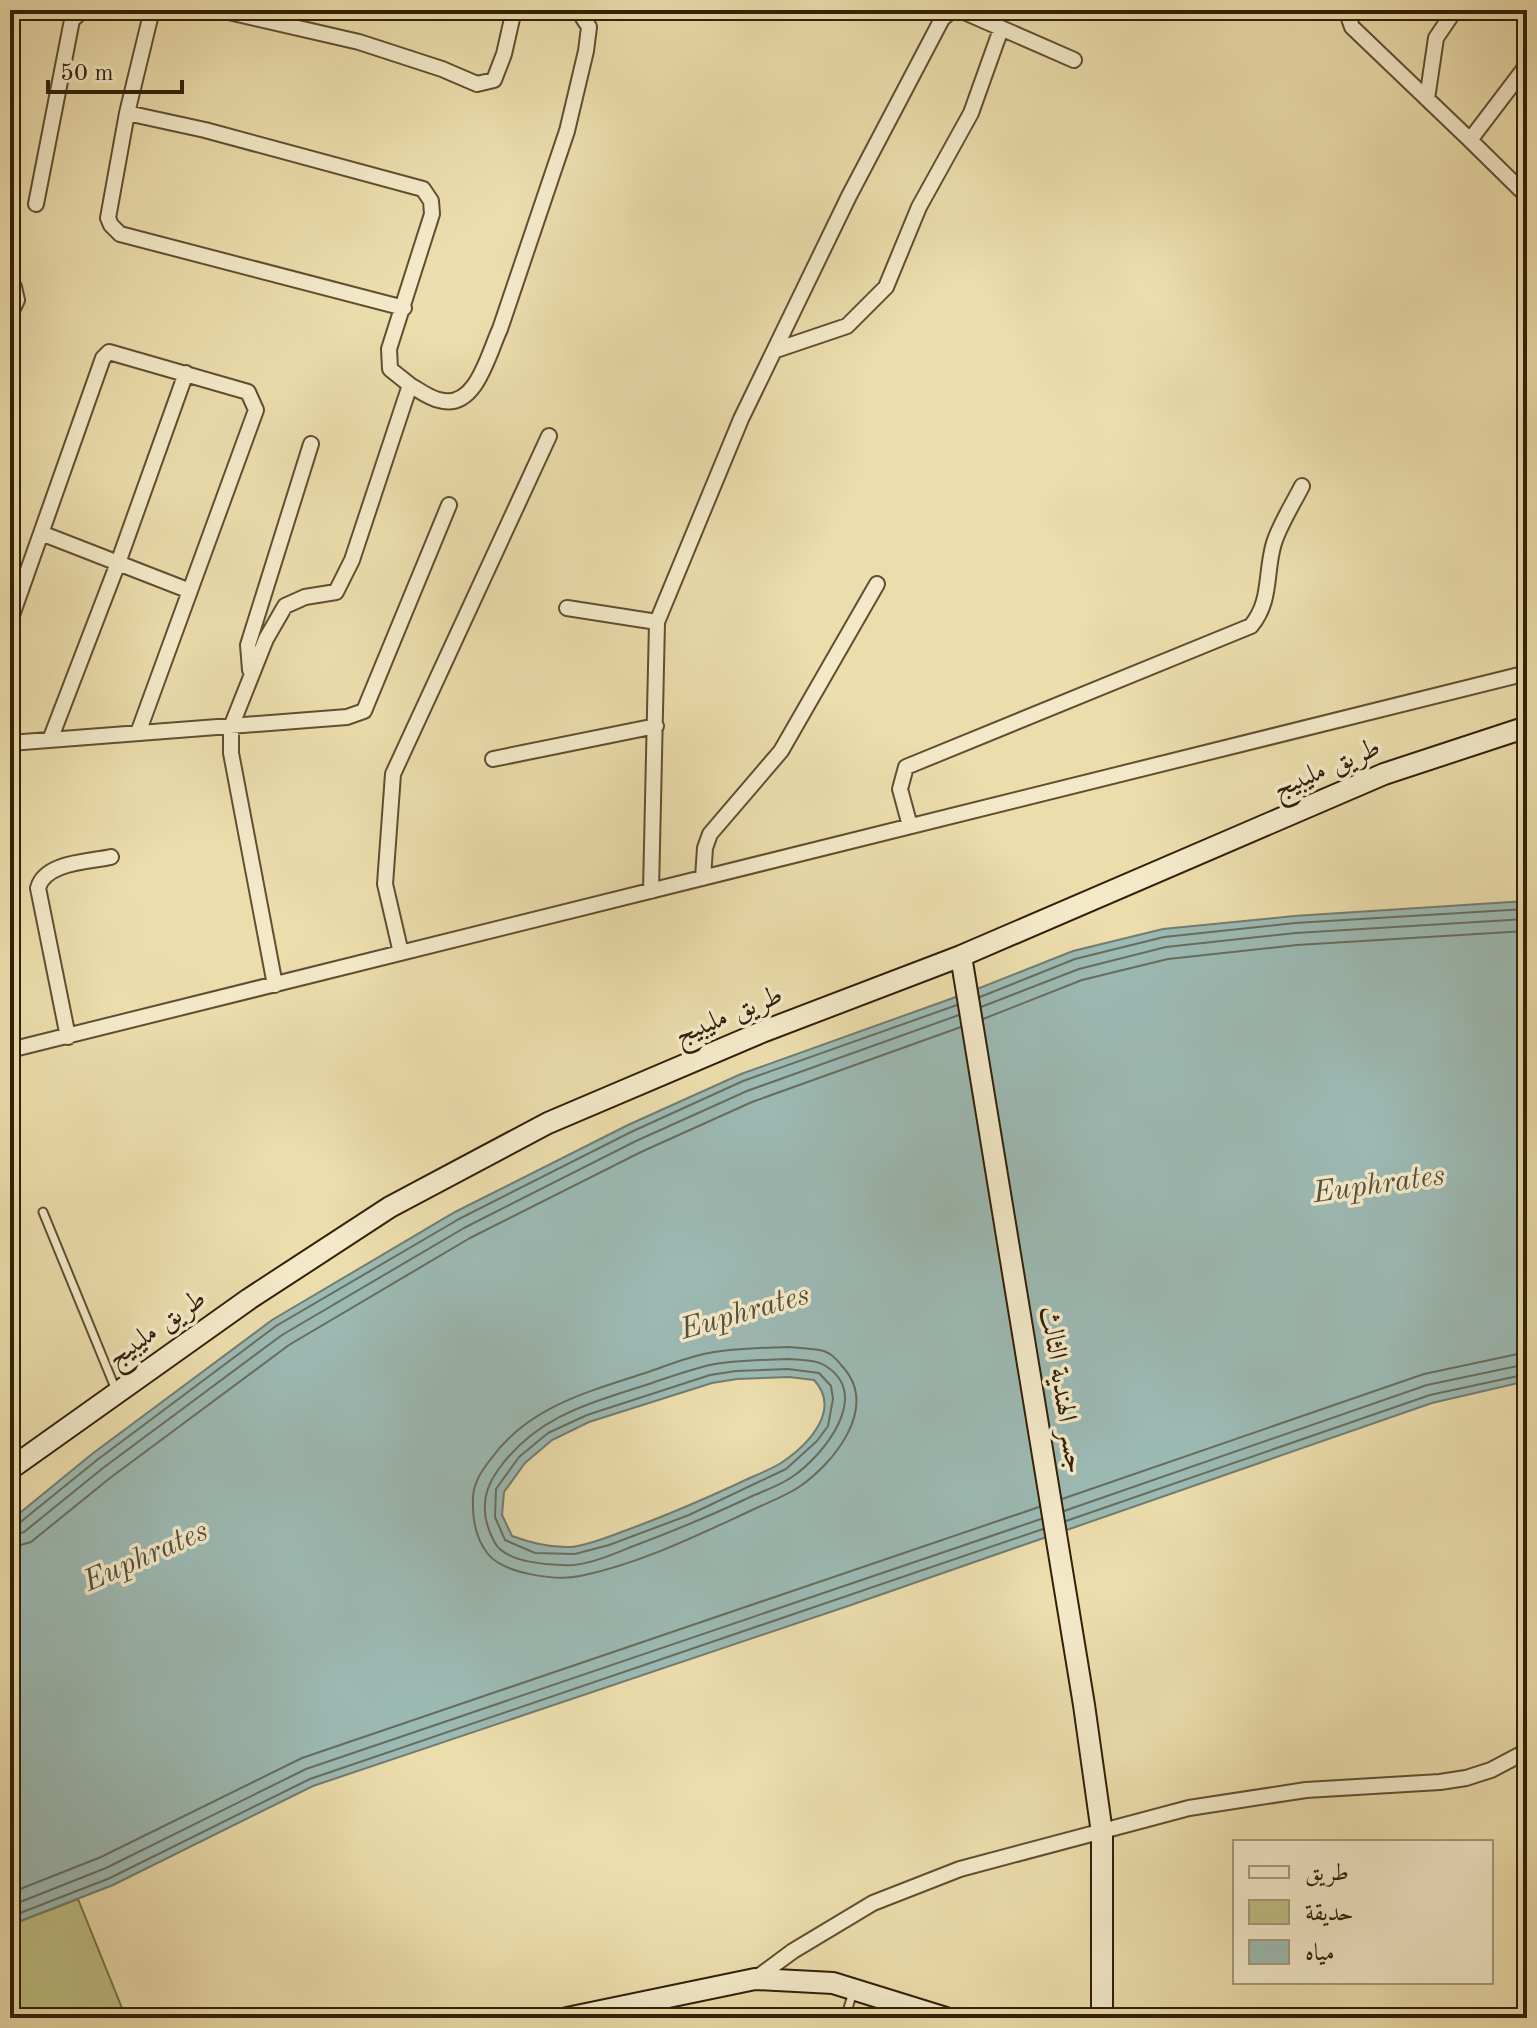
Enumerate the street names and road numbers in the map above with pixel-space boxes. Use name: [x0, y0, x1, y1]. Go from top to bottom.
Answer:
street label: طريق مليبيج: [1269, 734, 1388, 811]
street label: طريق مليبيج: [671, 982, 790, 1058]
street label: طريق مليبيج: [102, 1285, 216, 1380]
street label: جسر الهندية الثالث: [1032, 1304, 1088, 1476]

